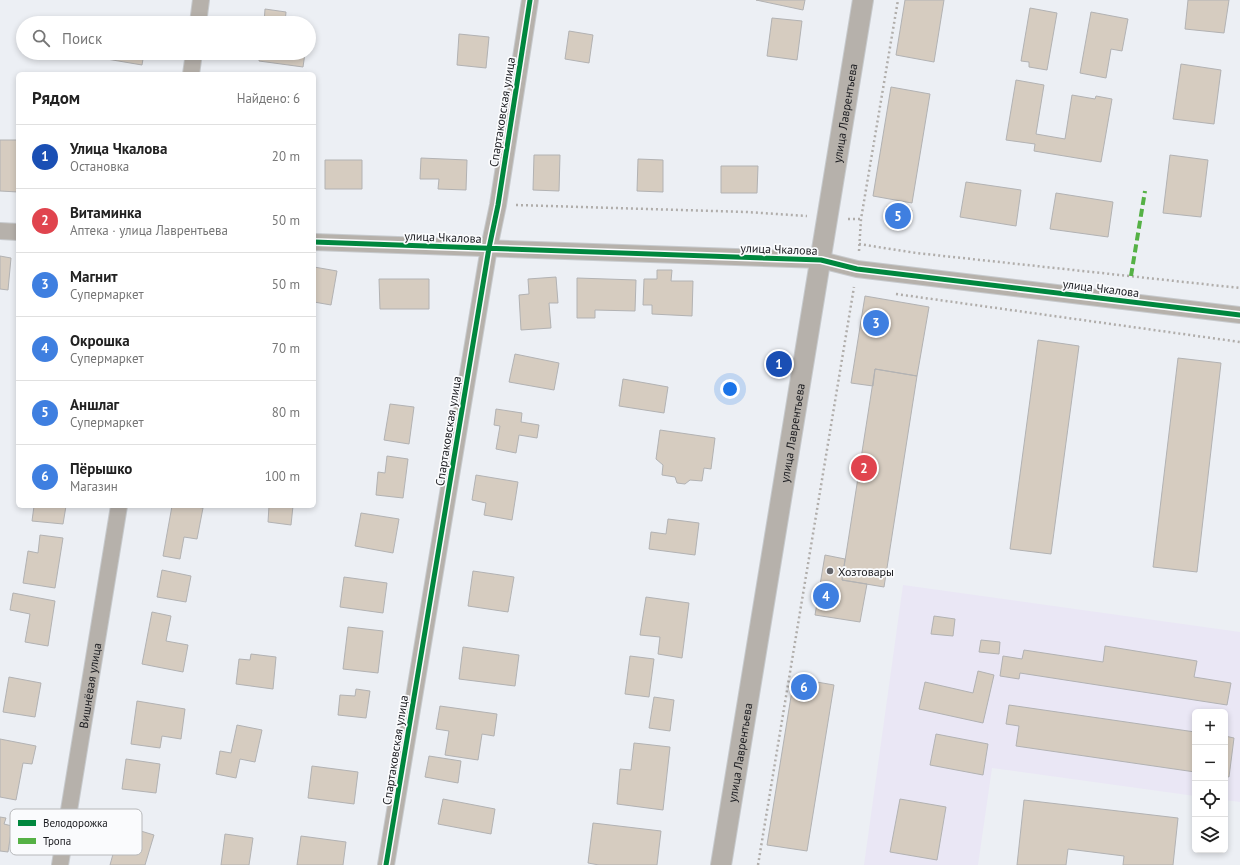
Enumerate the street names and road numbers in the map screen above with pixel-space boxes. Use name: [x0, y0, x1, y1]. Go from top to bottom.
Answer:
street label: Спартаковская улица: [486, 56, 518, 168]
street label: улица Лаврентьева: [829, 62, 860, 164]
street label: улица Чкалова: [404, 228, 482, 246]
street label: улица Чкалова: [740, 240, 818, 258]
street label: улица Чкалова: [1062, 276, 1140, 300]
street label: Спартаковская улица: [432, 375, 464, 487]
street label: улица Лаврентьева: [776, 382, 808, 484]
street label: Вишнёвая улица: [75, 641, 104, 729]
street label: Спартаковская улица: [379, 694, 411, 806]
street label: улица Лаврентьева: [724, 702, 755, 803]

